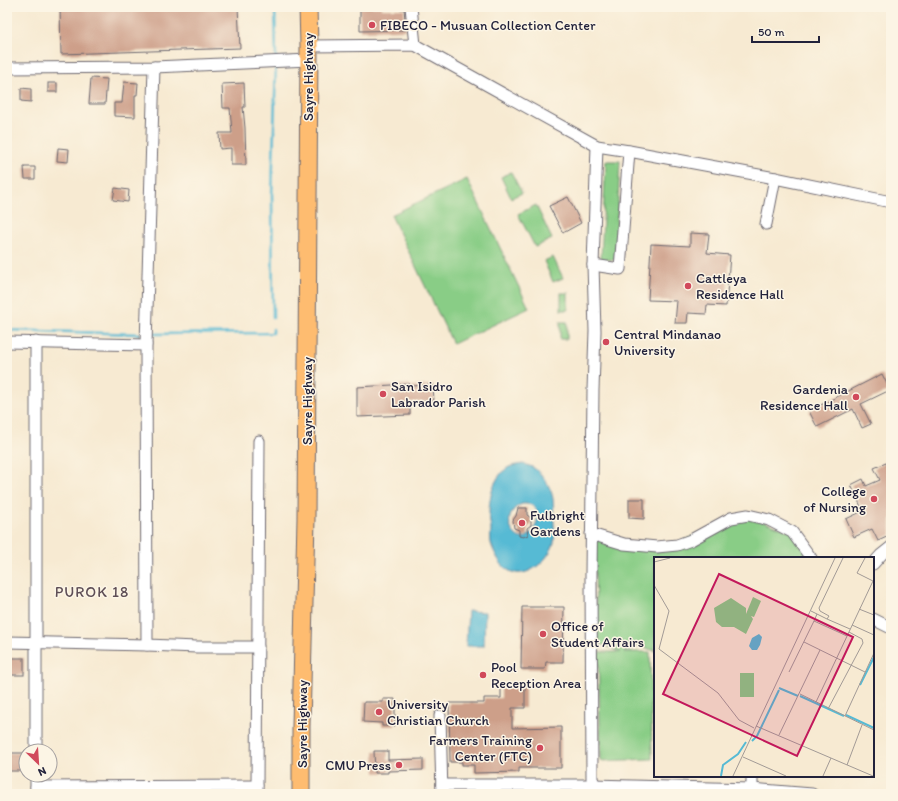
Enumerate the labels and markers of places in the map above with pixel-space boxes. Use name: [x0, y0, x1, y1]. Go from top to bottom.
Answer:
place label: FIBECO - Musuan Collection Center: [380, 17, 596, 34]
marker: FIBECO - Musuan Collection Center: [367, 20, 377, 30]
place label: Cattleya Residence Hall: [696, 270, 784, 303]
marker: Cattleya Residence Hall: [683, 281, 693, 291]
place label: Central Mindanao University: [614, 326, 721, 359]
marker: Central Mindanao University: [601, 337, 611, 347]
place label: San Isidro Labrador Parish: [391, 378, 486, 411]
place label: Gardenia Residence Hall: [760, 381, 849, 414]
marker: San Isidro Labrador Parish: [378, 389, 388, 399]
marker: Gardenia Residence Hall: [851, 392, 861, 402]
place label: College of Nursing: [803, 483, 867, 516]
marker: College of Nursing: [869, 494, 879, 504]
place label: Fulbright Gardens: [530, 507, 585, 540]
marker: Fulbright Gardens: [517, 518, 527, 528]
place label: Office of Student Affairs: [551, 618, 644, 651]
marker: Office of Student Affairs: [538, 629, 548, 639]
place label: Pool Reception Area: [491, 659, 582, 692]
marker: Pool Reception Area: [478, 670, 488, 680]
place label: University Christian Church: [387, 696, 490, 729]
marker: University Christian Church: [374, 707, 384, 717]
place label: Farmers Training Center (FTC): [429, 732, 533, 765]
marker: Farmers Training Center (FTC): [535, 743, 545, 753]
place label: CMU Press: [325, 757, 391, 774]
marker: CMU Press: [394, 760, 404, 770]

